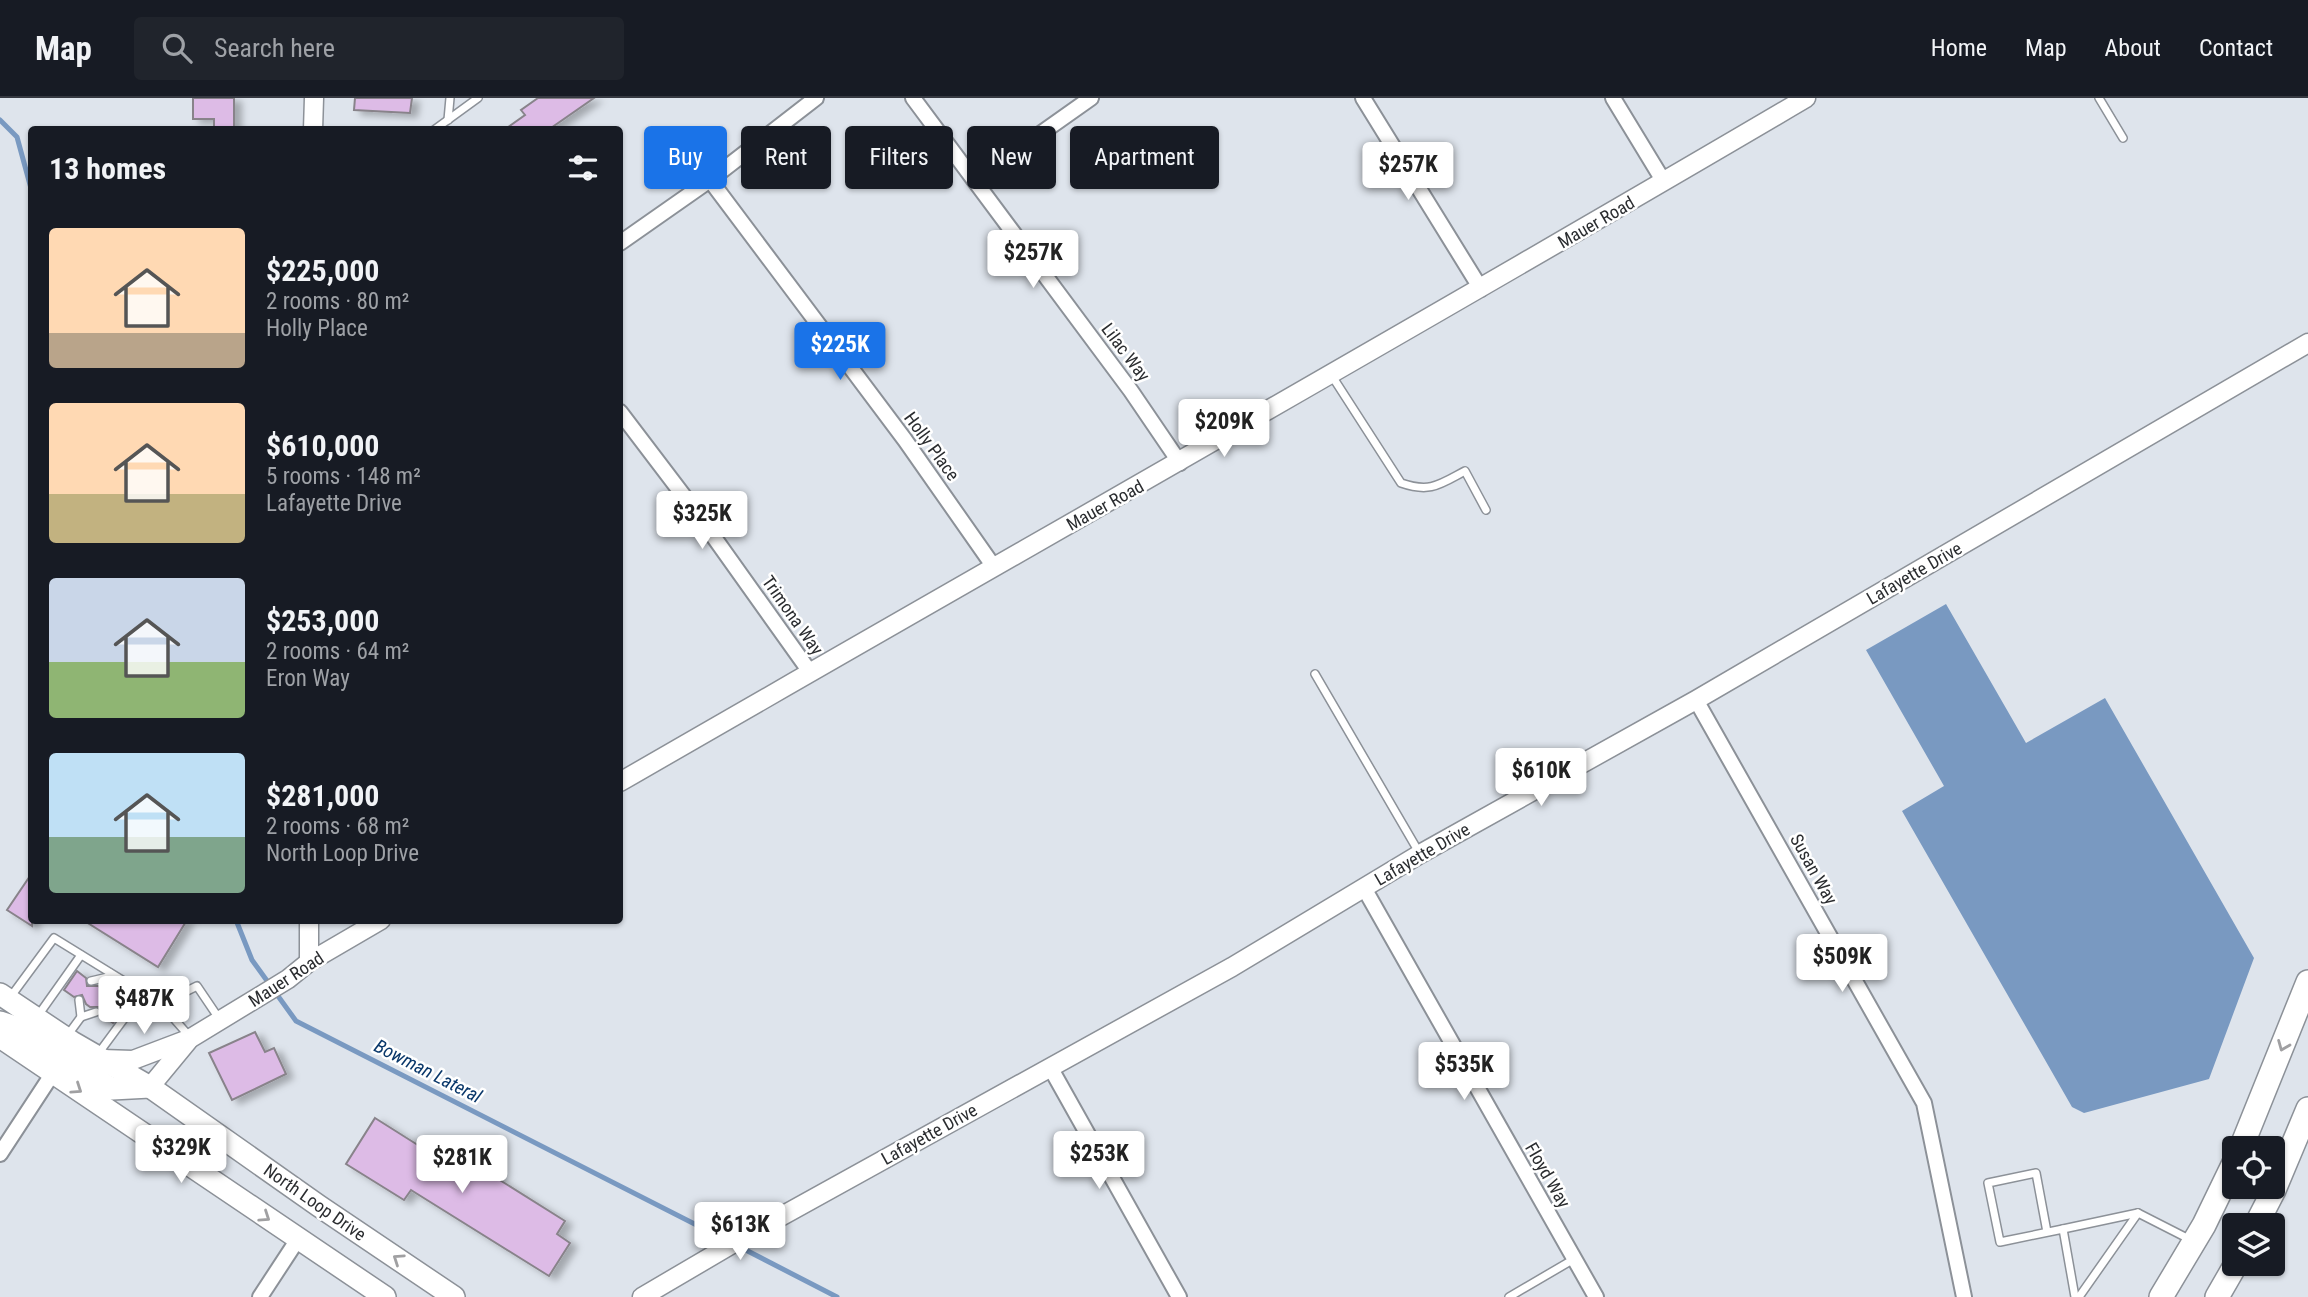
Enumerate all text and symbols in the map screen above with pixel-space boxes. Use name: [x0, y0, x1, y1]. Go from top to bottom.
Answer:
search box: [134, 17, 624, 80]
text: Map: [35, 29, 92, 68]
icon: search: [158, 29, 196, 67]
text: Search here: [214, 33, 335, 63]
text: Home: [1931, 34, 1987, 62]
text: Map: [2025, 34, 2067, 62]
text: About: [2105, 34, 2161, 62]
text: Contact: [2199, 34, 2273, 62]
chip: Buy: [644, 126, 727, 189]
chip: Rent: [741, 126, 831, 189]
chip: Filters: [845, 126, 953, 189]
chip: New: [967, 126, 1056, 189]
chip: Apartment: [1070, 126, 1219, 189]
pin: $257K: [1359, 142, 1457, 202]
icon: filters: [564, 149, 602, 187]
text: 13 homes: [49, 151, 166, 186]
text: $257K: [1378, 151, 1438, 178]
street label: Mauer Road: [1554, 192, 1638, 252]
pin: $257K: [984, 230, 1082, 290]
text: $257K: [1003, 239, 1063, 266]
text: $225,000: [266, 253, 379, 288]
icon: home: [105, 256, 189, 340]
text: 2 rooms · 80 m²: [266, 288, 409, 315]
text: Holly Place: [266, 315, 368, 342]
street label: Lilac Way: [1097, 319, 1155, 386]
pin: $225K: [791, 322, 889, 382]
text: $225K: [810, 331, 870, 358]
pin: $209K: [1175, 400, 1273, 459]
street label: Holly Place: [900, 408, 964, 484]
text: $209K: [1194, 408, 1254, 435]
text: $610,000: [266, 428, 379, 463]
icon: home: [105, 431, 189, 515]
text: 5 rooms · 148 m²: [266, 463, 421, 490]
street label: Mauer Road: [1063, 475, 1147, 535]
text: Lafayette Drive: [266, 490, 402, 517]
pin: $325K: [653, 491, 751, 551]
text: $325K: [672, 500, 732, 527]
street label: Lafayette Drive: [1863, 537, 1965, 609]
street label: Trimona Way: [758, 571, 828, 659]
text: $253,000: [266, 603, 379, 638]
icon: home: [105, 606, 189, 690]
text: 2 rooms · 64 m²: [266, 638, 409, 665]
text: Eron Way: [266, 665, 350, 692]
pin: $610K: [1492, 748, 1590, 808]
text: $610K: [1511, 757, 1571, 784]
text: $281,000: [266, 778, 379, 813]
icon: home: [105, 781, 189, 865]
text: 2 rooms · 68 m²: [266, 813, 409, 840]
street label: Lafayette Drive: [1371, 818, 1473, 890]
street label: Susan Way: [1786, 830, 1842, 908]
text: North Loop Drive: [266, 840, 419, 867]
pin: $509K: [1793, 934, 1891, 994]
text: $509K: [1812, 943, 1872, 970]
street label: Mauer Road: [245, 947, 327, 1011]
pin: $487K: [95, 976, 193, 1036]
text: $487K: [114, 985, 174, 1012]
water label: Bowman Lateral: [371, 1034, 486, 1108]
one-way arrow: [2277, 1039, 2291, 1051]
pin: $535K: [1415, 1042, 1513, 1102]
text: $535K: [1434, 1051, 1494, 1078]
one-way arrow: [69, 1081, 82, 1093]
street label: Lafayette Drive: [877, 1099, 981, 1169]
pin: $329K: [132, 1126, 230, 1185]
pin: $253K: [1050, 1132, 1148, 1191]
text: $329K: [151, 1134, 211, 1161]
pin: $281K: [413, 1136, 511, 1195]
map controls: [2222, 1136, 2285, 1276]
button: locate: [2222, 1136, 2285, 1199]
street label: Floyd Way: [1521, 1139, 1575, 1212]
text: $253K: [1069, 1140, 1129, 1167]
text: $281K: [432, 1144, 492, 1171]
street label: North Loop Drive: [260, 1159, 370, 1245]
pin: $613K: [691, 1202, 789, 1262]
one-way arrow: [257, 1209, 270, 1221]
text: $613K: [710, 1211, 770, 1238]
button: layers: [2222, 1213, 2285, 1276]
one-way arrow: [392, 1254, 405, 1267]

